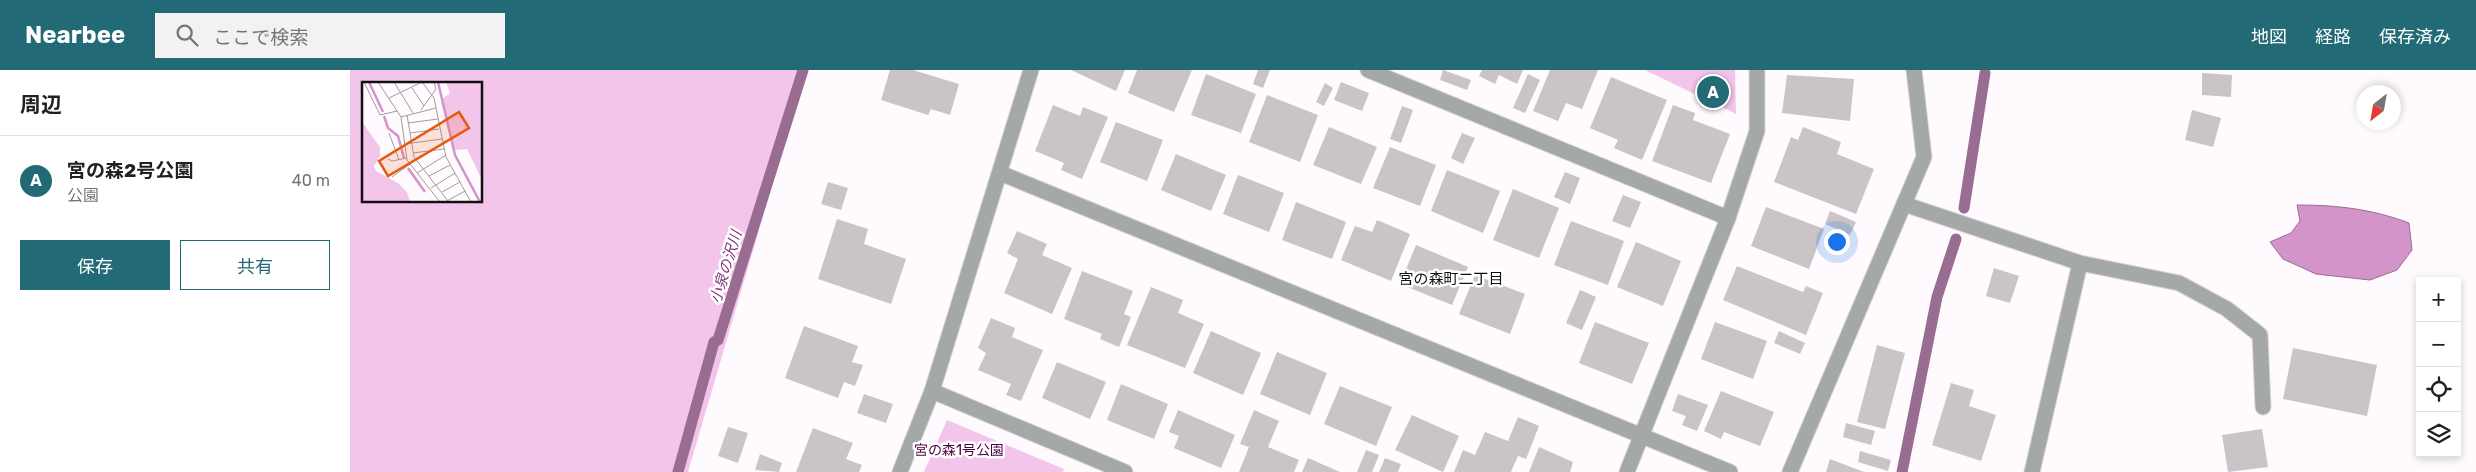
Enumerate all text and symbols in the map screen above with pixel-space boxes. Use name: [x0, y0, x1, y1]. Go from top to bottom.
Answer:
search box: [155, 13, 505, 58]
text: Nearbee: [25, 21, 125, 49]
icon: search: [173, 21, 201, 49]
text: ここで検索: [213, 26, 308, 49]
text: 地図: [2251, 26, 2287, 48]
text: 経路: [2315, 26, 2351, 48]
text: 保存済み: [2379, 26, 2451, 48]
pin: A: [1697, 73, 1729, 111]
inset map: [362, 82, 482, 202]
north arrow: [2356, 85, 2401, 130]
text: 周辺: [20, 92, 62, 117]
text: 宮の森2号公園: [67, 159, 193, 182]
text: A: [30, 171, 42, 190]
text: 40 m: [292, 171, 330, 190]
text: 公園: [67, 186, 99, 205]
water label: 小泉の沢川: [706, 227, 746, 306]
your location: [1824, 229, 1850, 255]
button: 保存: [20, 240, 170, 290]
button: 共有: [180, 240, 330, 290]
district label: 宮の森町二丁目: [1398, 270, 1504, 288]
map controls: [2416, 277, 2461, 457]
button: +: [2416, 277, 2461, 322]
button: −: [2416, 322, 2461, 367]
button: locate: [2416, 367, 2461, 412]
button: layers: [2416, 412, 2461, 457]
park label: 宮の森1号公園: [914, 442, 1004, 459]

